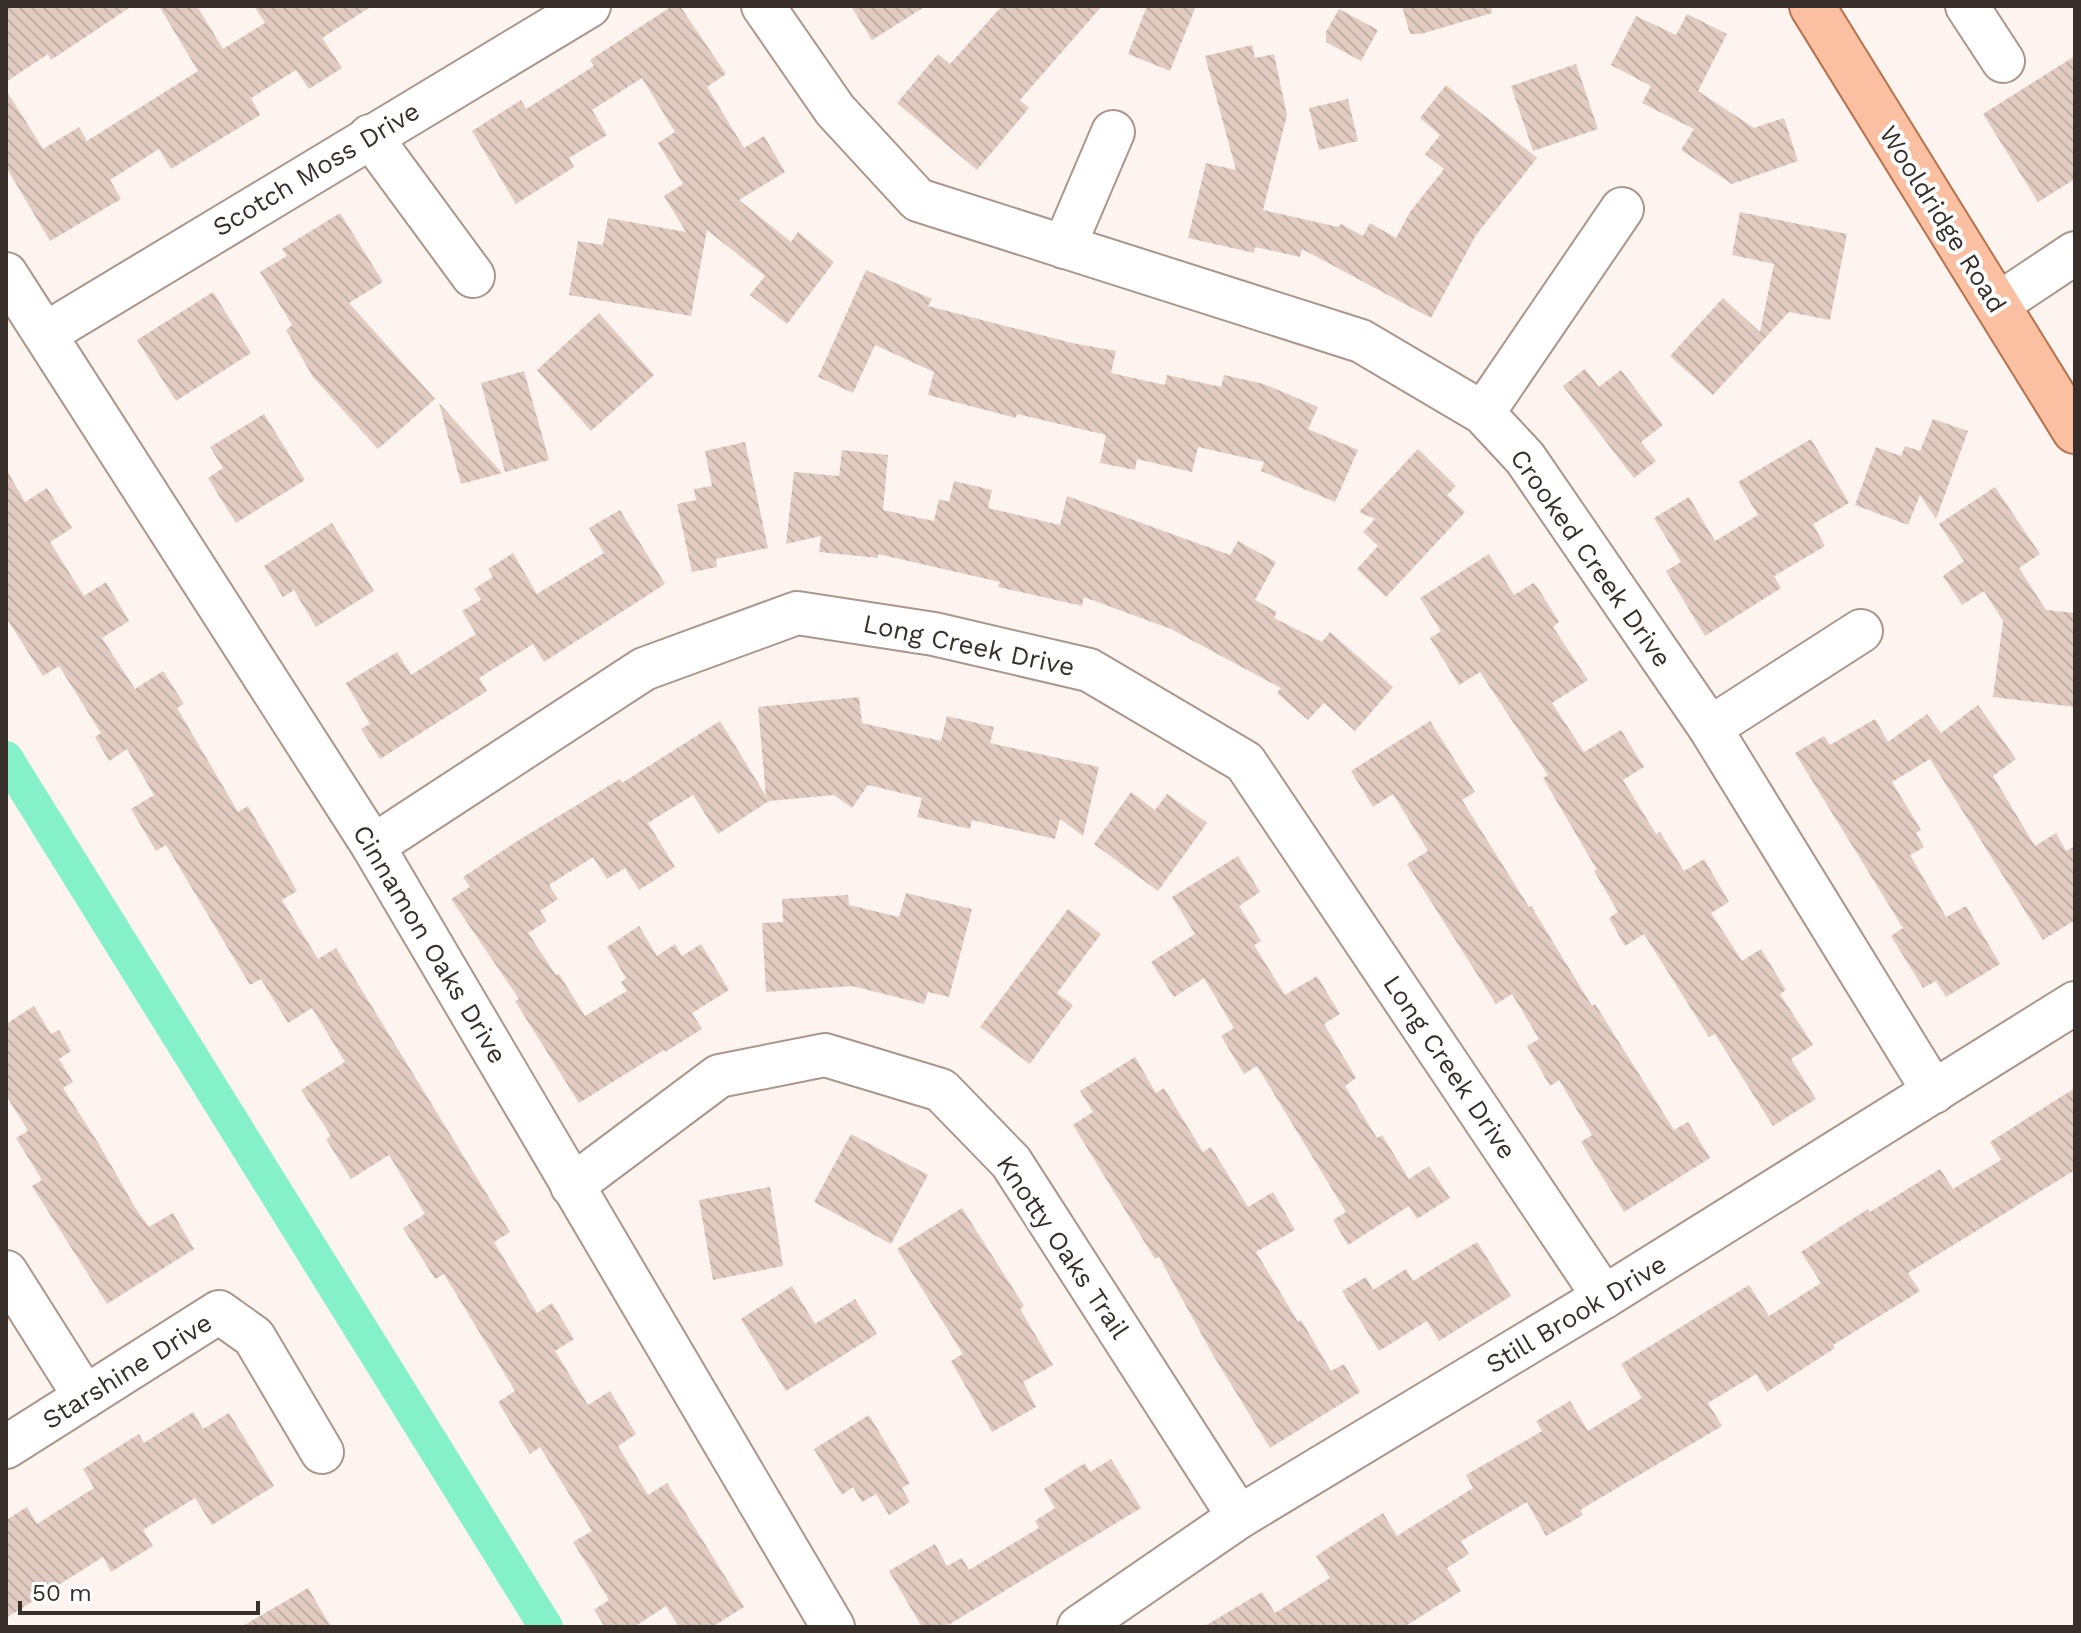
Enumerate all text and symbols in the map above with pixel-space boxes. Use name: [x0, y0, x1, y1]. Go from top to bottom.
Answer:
street label: Scotch Moss Drive: [207, 95, 425, 243]
street label: Wooldridge Road: [1873, 120, 2013, 318]
street label: Crooked Creek Drive: [1504, 443, 1678, 673]
street label: Long Creek Drive: [861, 608, 1077, 682]
street label: Cinnamon Oaks Drive: [347, 819, 513, 1069]
street label: Long Creek Drive: [1377, 969, 1523, 1165]
street label: Knotty Oaks Trail: [991, 1150, 1135, 1344]
street label: Still Brook Drive: [1481, 1248, 1671, 1380]
street label: Starshine Drive: [37, 1307, 217, 1435]
scale bar: [20, 1565, 258, 1615]
text: 50 m: [32, 1579, 92, 1607]

